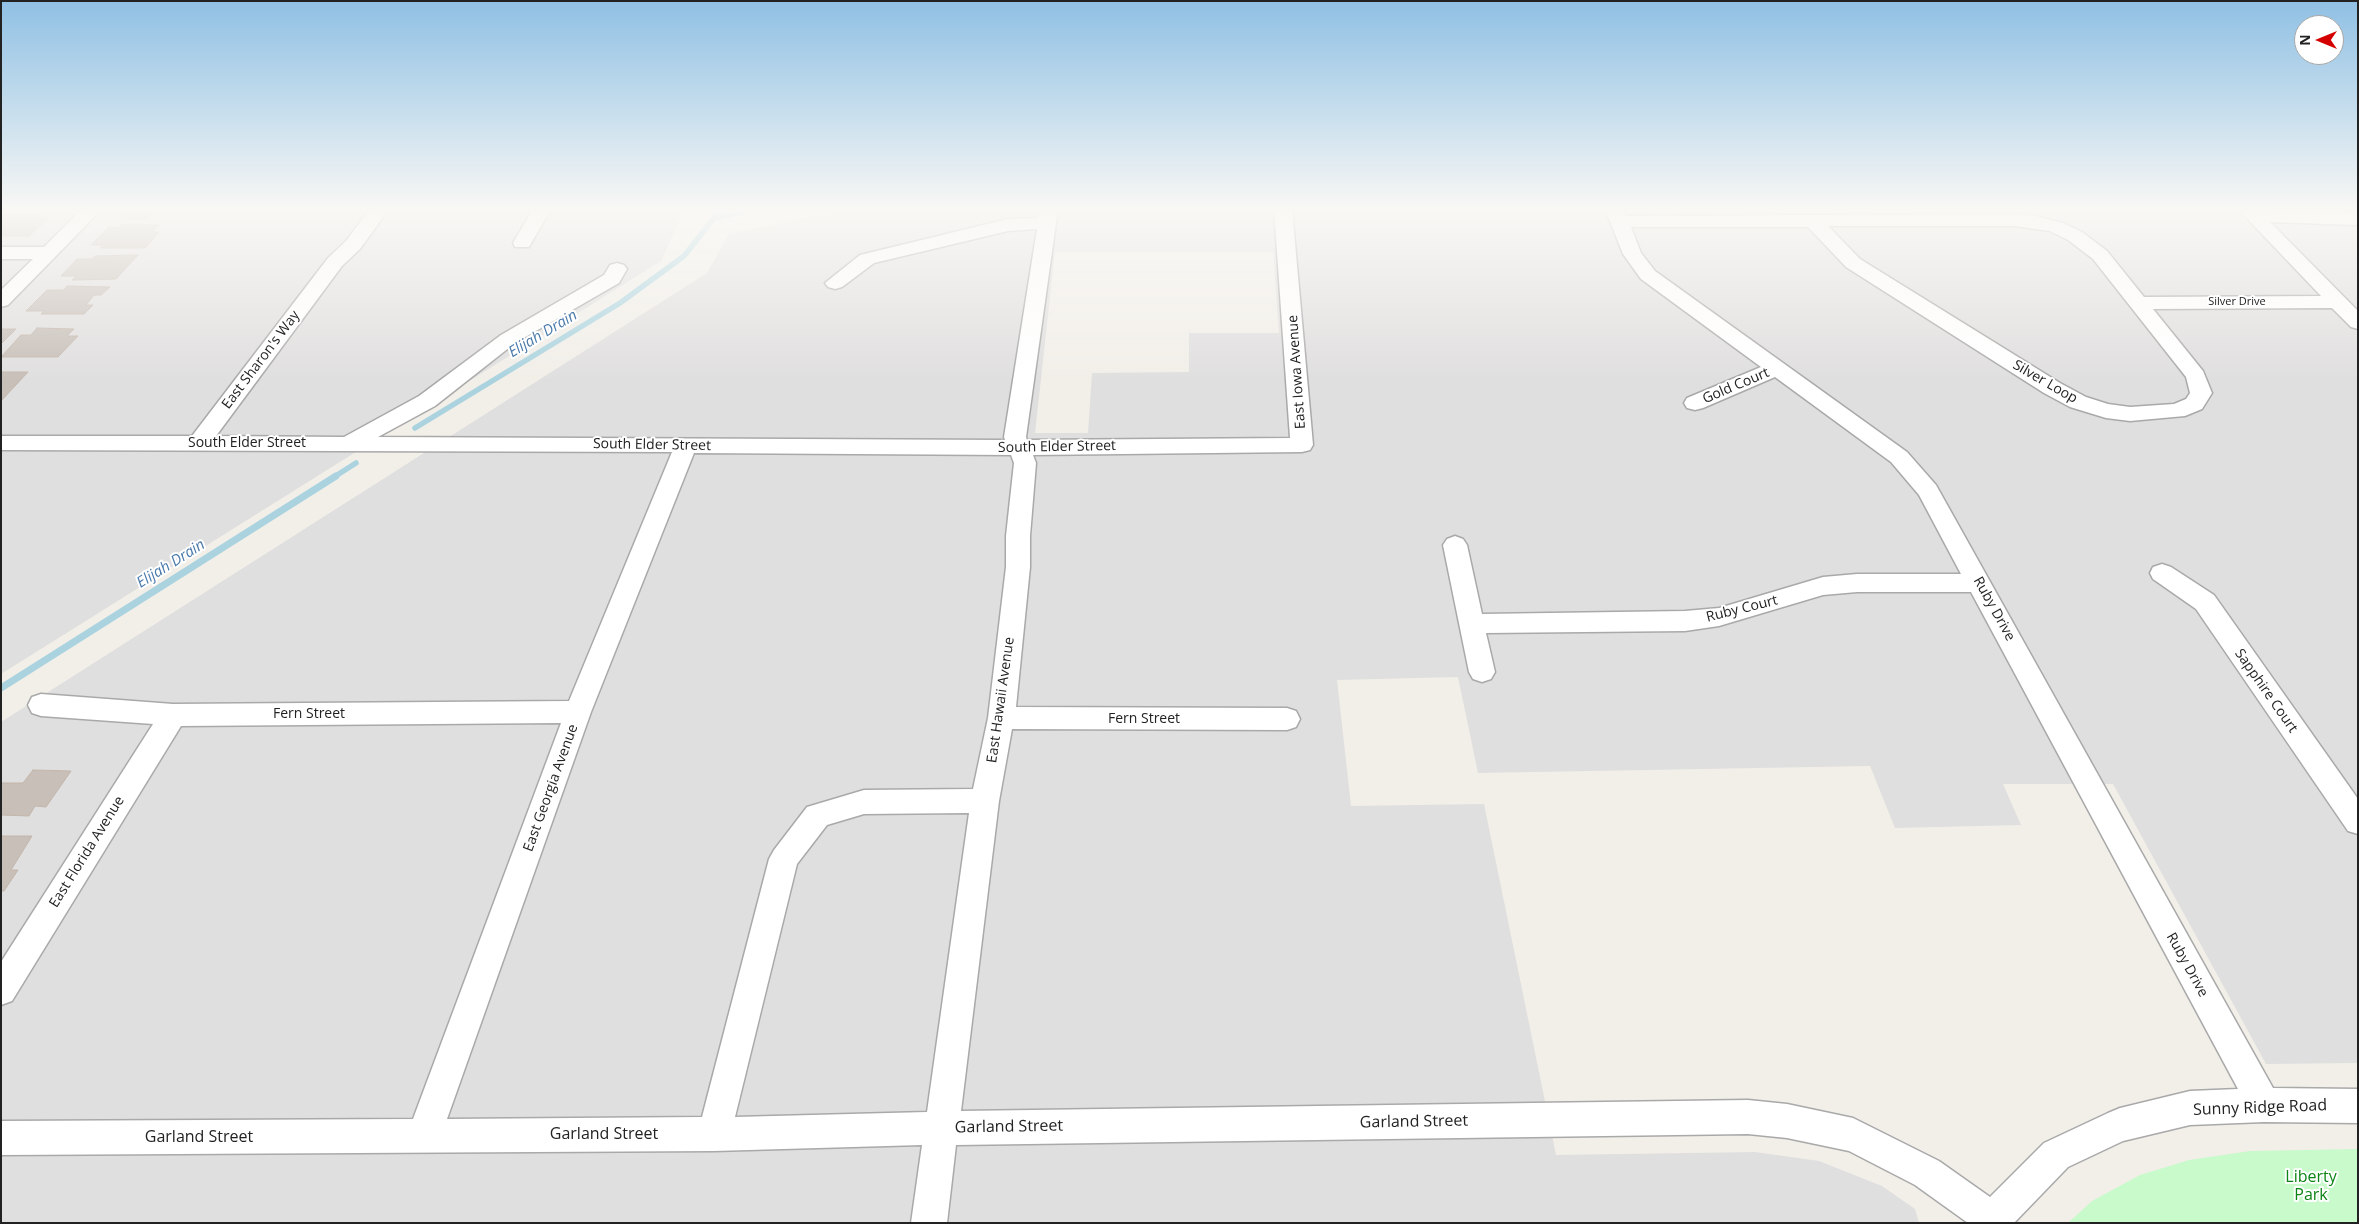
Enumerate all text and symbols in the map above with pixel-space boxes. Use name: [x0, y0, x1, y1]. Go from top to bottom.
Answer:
north arrow: [2294, 15, 2344, 65]
text: N: [2295, 34, 2314, 46]
street label: Silver Drive: [2208, 295, 2266, 309]
water label: Elijah Drain: [505, 306, 581, 362]
street label: East Sharon's Way: [219, 308, 303, 412]
street label: East Iowa Avenue: [1285, 314, 1309, 430]
street label: Silver Loop: [2010, 357, 2080, 407]
street label: Gold Court: [1700, 364, 1772, 408]
street label: South Elder Street: [188, 435, 306, 451]
street label: South Elder Street: [593, 436, 711, 454]
street label: South Elder Street: [998, 438, 1116, 456]
water label: Elijah Drain: [134, 536, 208, 592]
street label: Ruby Drive: [1970, 574, 2018, 644]
street label: Ruby Court: [1705, 592, 1779, 626]
street label: East Hawaii Avenue: [984, 636, 1018, 764]
street label: Sapphire Court: [2231, 646, 2301, 736]
street label: Fern Street: [273, 706, 345, 722]
street label: Fern Street: [1108, 711, 1180, 727]
street label: East Georgia Avenue: [520, 722, 582, 854]
street label: East Florida Avenue: [46, 793, 128, 911]
street label: Ruby Drive: [2163, 930, 2211, 1000]
street label: Sunny Ridge Road: [2193, 1096, 2327, 1120]
street label: Garland Street: [1360, 1111, 1468, 1133]
street label: Garland Street: [955, 1116, 1063, 1138]
street label: Garland Street: [550, 1124, 658, 1144]
street label: Garland Street: [145, 1127, 253, 1147]
park label: Liberty Park: [2285, 1167, 2337, 1205]

